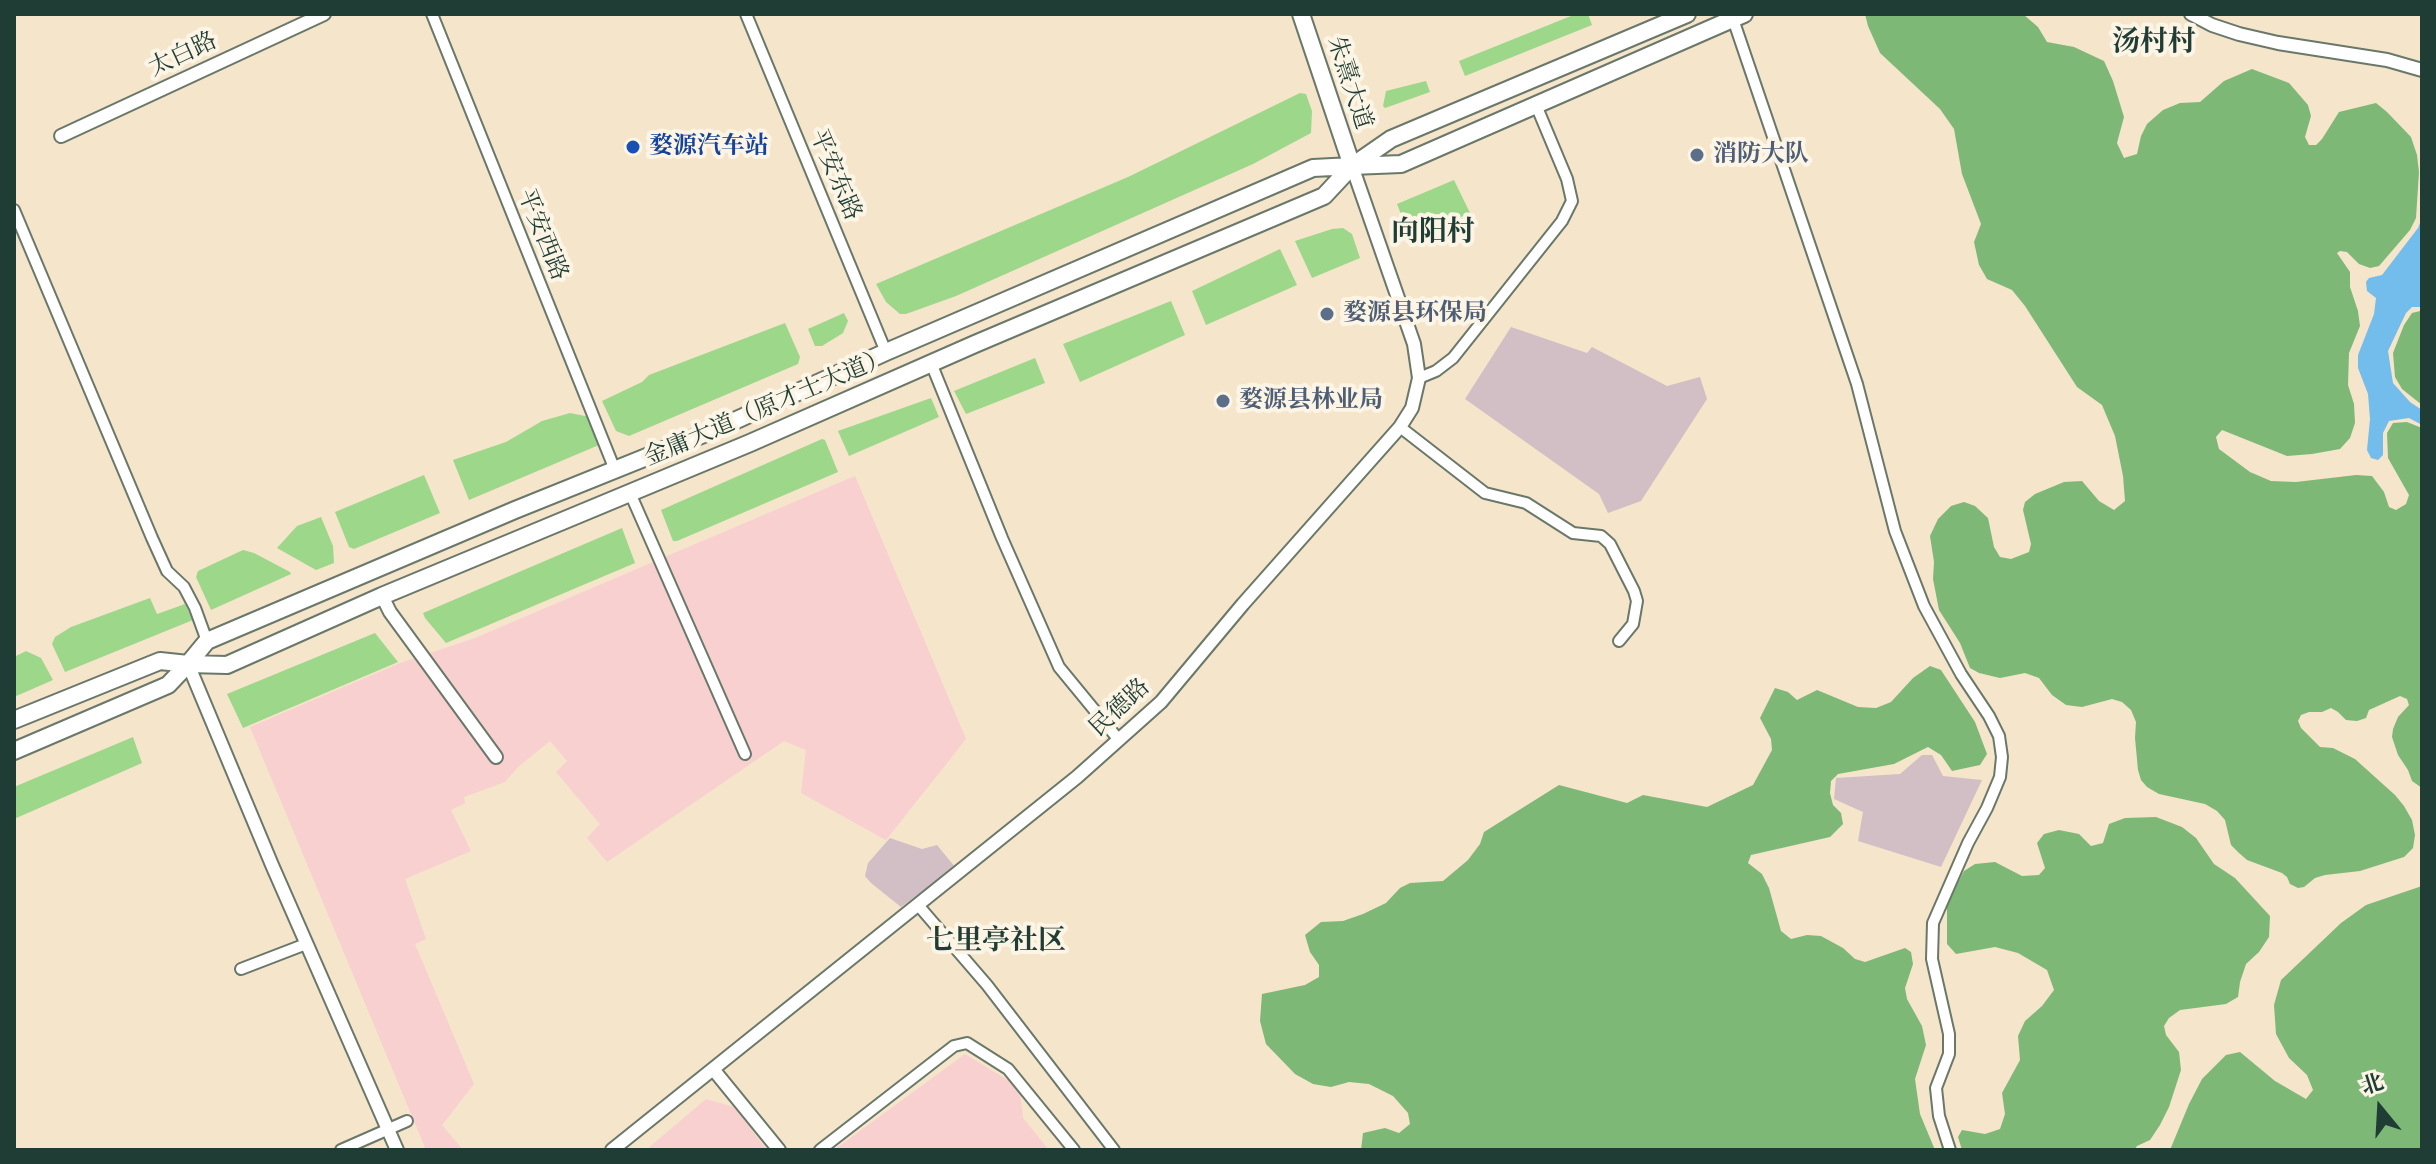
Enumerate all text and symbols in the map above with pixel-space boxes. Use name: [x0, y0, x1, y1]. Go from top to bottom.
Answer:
district label: 汤村村: [2112, 26, 2196, 60]
street label: 太白路: [144, 27, 222, 83]
street label: 朱熹大道: [1320, 33, 1378, 133]
street label: 平安东路: [803, 125, 867, 225]
place label: 婺源汽车站: [649, 133, 769, 161]
marker: 婺源汽车站: [624, 138, 642, 156]
place label: 消防大队: [1713, 141, 1809, 169]
marker: 消防大队: [1688, 146, 1706, 164]
street label: 平安西路: [511, 185, 573, 285]
district label: 向阳村: [1391, 216, 1475, 250]
place label: 婺源县环保局: [1343, 300, 1487, 328]
marker: 婺源县环保局: [1318, 305, 1336, 323]
street label: 金庸大道（原才士大道）: [640, 343, 894, 473]
place label: 婺源县林业局: [1239, 387, 1383, 415]
marker: 婺源县林业局: [1214, 392, 1232, 410]
street label: 民德路: [1084, 673, 1156, 743]
district label: 七里亭社区: [926, 925, 1066, 959]
north arrow: [2340, 1068, 2420, 1148]
text: 北: [2359, 1071, 2386, 1099]

